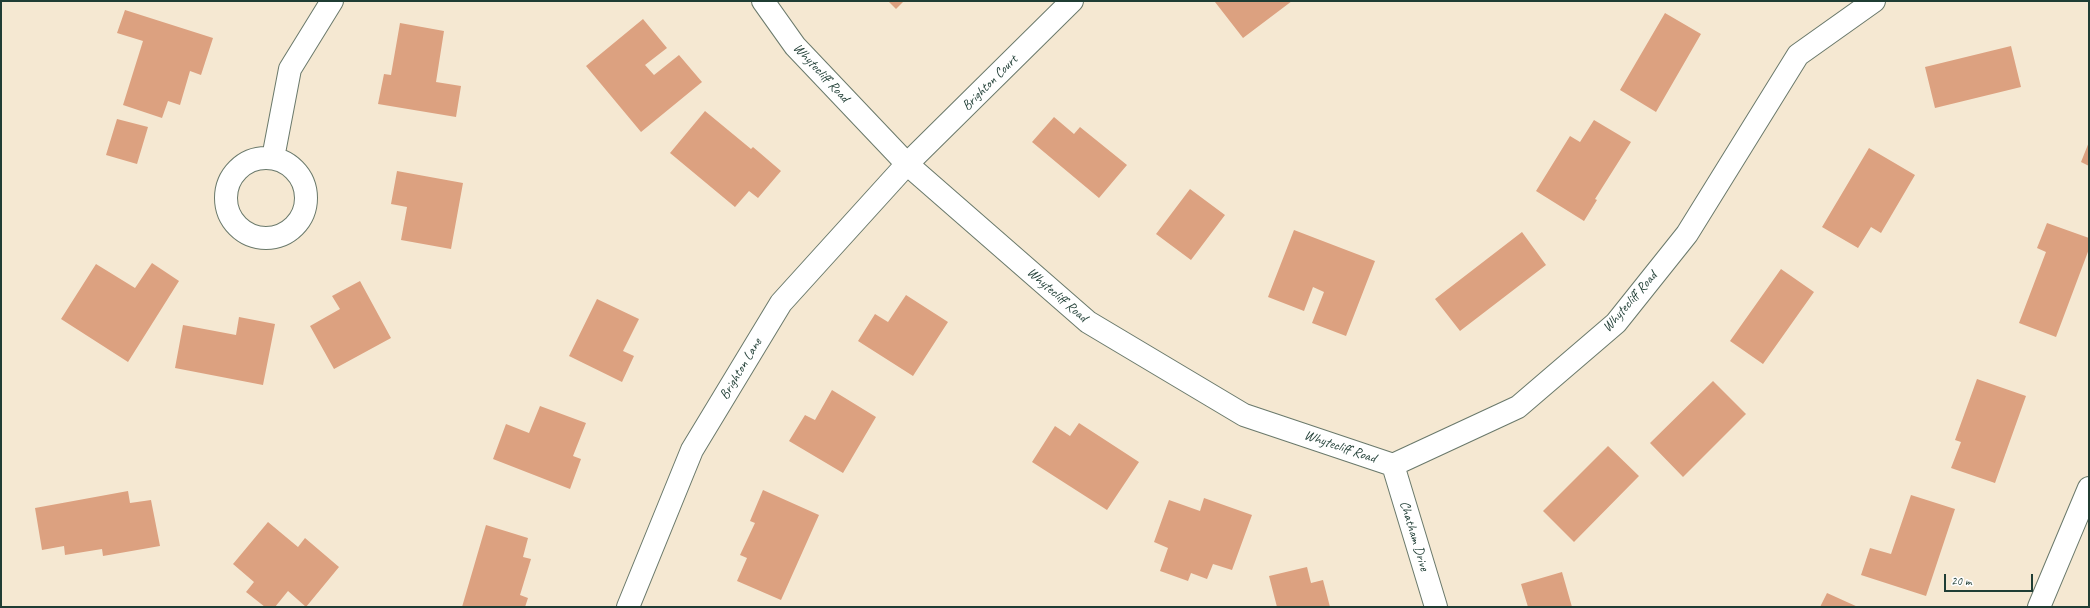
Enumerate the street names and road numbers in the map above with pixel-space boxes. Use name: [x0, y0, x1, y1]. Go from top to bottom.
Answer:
street label: Whytecliff Road: [789, 40, 853, 106]
street label: Brighton Court: [959, 52, 1021, 114]
street label: Whytecliff Road: [1023, 264, 1091, 326]
street label: Whytecliff Road: [1599, 268, 1661, 336]
street label: Brighton Lane: [716, 335, 766, 403]
street label: Whytecliff Road: [1302, 427, 1378, 467]
street label: Chatham Drive: [1395, 499, 1433, 573]

